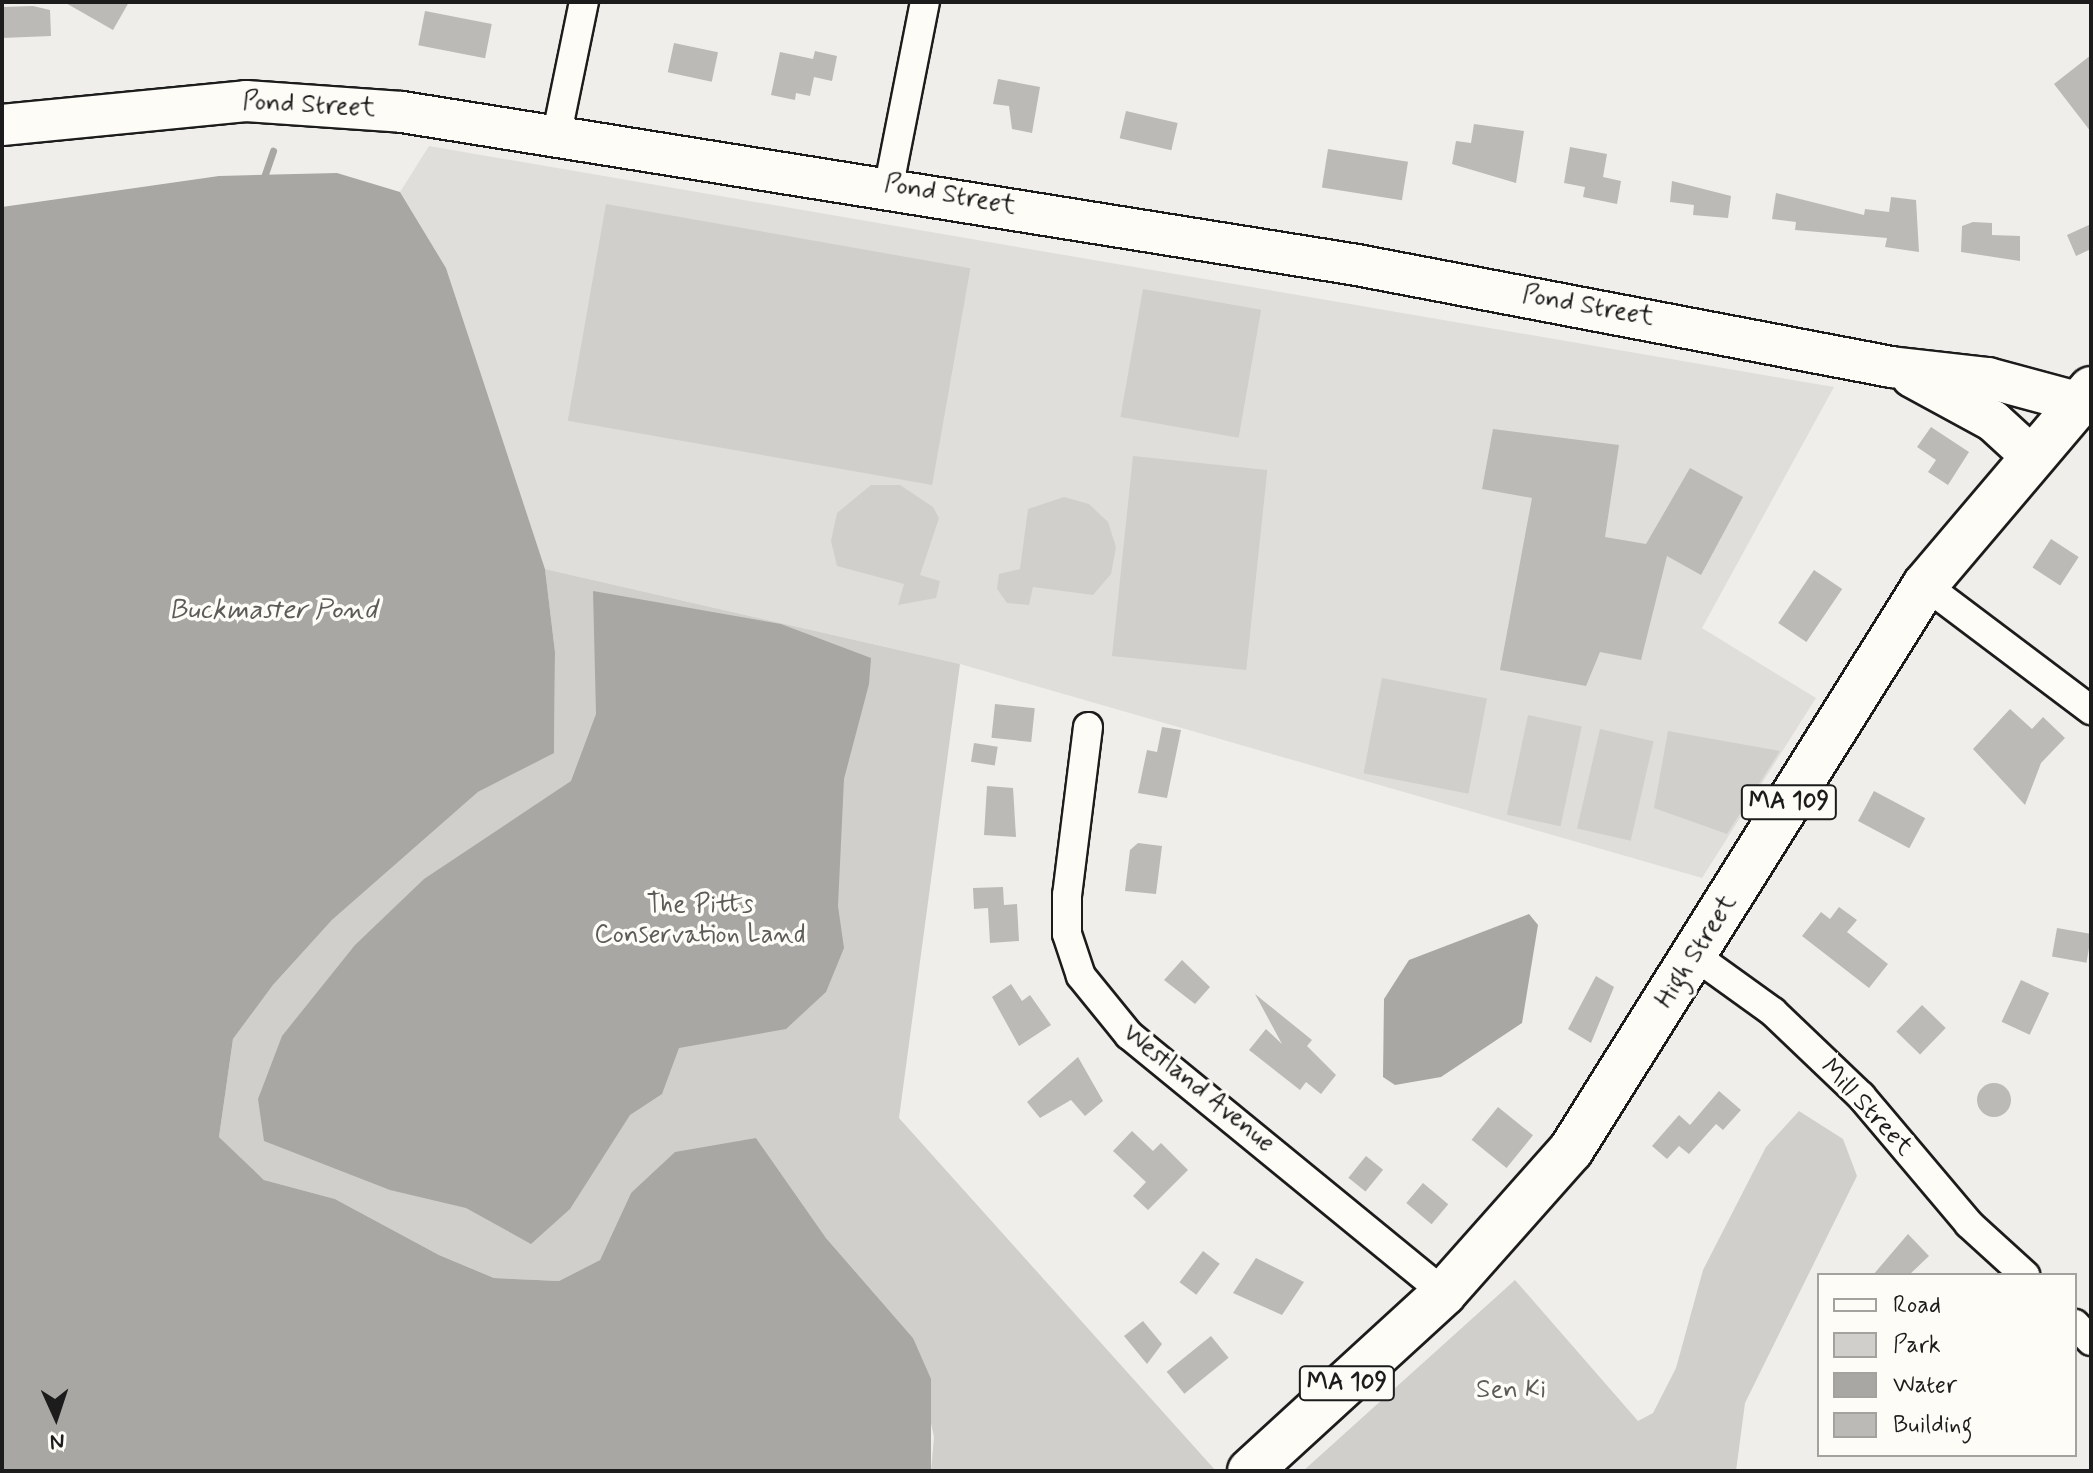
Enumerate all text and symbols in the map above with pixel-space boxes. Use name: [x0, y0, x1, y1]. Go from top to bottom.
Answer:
street label: Pond Street: [242, 87, 376, 125]
street label: Pond Street: [882, 169, 1018, 223]
street label: Pond Street: [1520, 280, 1656, 334]
water label: Buckmaster Pond: [172, 594, 374, 628]
road number: MA 109: [1739, 782, 1839, 822]
street label: High Street: [1650, 889, 1744, 1015]
park label: The Pitts Conservation Land: [595, 890, 805, 952]
street label: Westland Avenue: [1114, 1017, 1282, 1161]
street label: Mill Street: [1813, 1053, 1919, 1163]
legend: [1817, 1273, 2077, 1457]
text: Road: [1893, 1290, 1941, 1321]
text: Park: [1893, 1330, 1941, 1361]
road number: MA 109: [1297, 1363, 1397, 1403]
text: Water: [1893, 1370, 1957, 1401]
park label: Sen Ki: [1474, 1375, 1548, 1407]
north arrow: [16, 1377, 96, 1457]
text: Building: [1893, 1410, 1973, 1441]
text: N: [49, 1427, 65, 1455]

